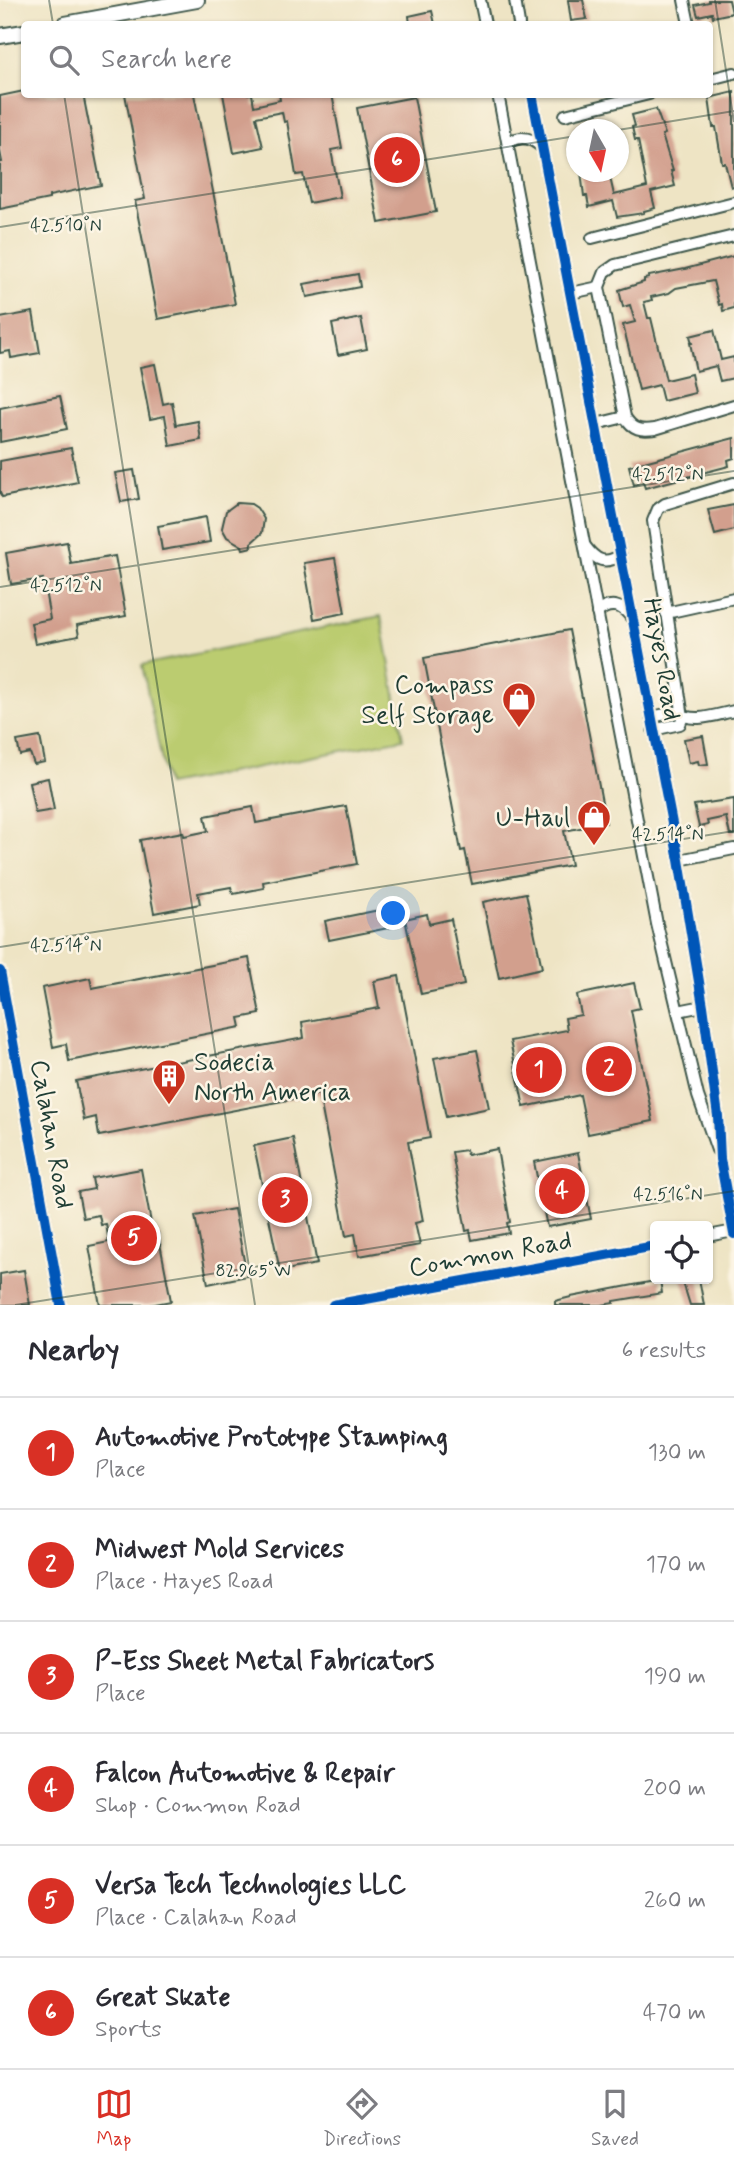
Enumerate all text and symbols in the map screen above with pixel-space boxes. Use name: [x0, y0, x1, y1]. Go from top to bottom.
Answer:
search box: [21, 21, 713, 98]
icon: search: [45, 41, 83, 79]
text: Search here: [101, 43, 232, 77]
north arrow: [566, 119, 629, 182]
pin: 6: [374, 134, 420, 186]
text: 42.510°N: [30, 214, 102, 238]
text: 42.512°N: [632, 463, 704, 487]
text: 42.512°N: [30, 574, 102, 598]
street label: Hayes Road: [634, 595, 689, 723]
place label: Compass Self Storage: [361, 669, 494, 733]
shop icon: Compass Self Storage: [500, 680, 538, 729]
shop icon: U-Haul: [575, 798, 613, 847]
place label: U-Haul: [496, 802, 570, 836]
text: 42.514°N: [632, 823, 704, 847]
your location: [376, 896, 410, 930]
text: 42.514°N: [30, 934, 102, 958]
pin: 2: [586, 1043, 632, 1095]
pin: 1: [516, 1044, 562, 1096]
place label: Sodecia North America: [194, 1046, 351, 1110]
street label: Calahan Road: [21, 1057, 81, 1212]
building icon: Sodecia North America: [150, 1057, 188, 1106]
pin: 4: [539, 1165, 585, 1217]
pin: 3: [262, 1174, 308, 1226]
text: 42.516°N: [633, 1183, 703, 1207]
pin: 5: [111, 1212, 157, 1264]
map controls: [650, 1221, 713, 1284]
button: locate: [650, 1221, 713, 1284]
street label: Common Road: [406, 1224, 574, 1286]
text: 82.965°W: [215, 1259, 291, 1283]
text: Nearby: [28, 1331, 119, 1370]
text: 6 results: [622, 1336, 706, 1366]
text: Automotive Prototype Stamping: [95, 1421, 448, 1455]
text: 1: [46, 1438, 56, 1468]
text: 130 m: [648, 1438, 706, 1468]
text: Place: [95, 1455, 146, 1485]
text: Midwest Mold Services: [95, 1533, 344, 1567]
text: 2: [45, 1550, 57, 1580]
text: 170 m: [646, 1550, 706, 1580]
text: Place · Hayes Road: [95, 1567, 273, 1597]
text: P-Ess Sheet Metal Fabricators: [95, 1645, 434, 1679]
text: 3: [46, 1662, 56, 1692]
text: 190 m: [644, 1662, 706, 1692]
text: Place: [95, 1679, 146, 1709]
text: Falcon Automotive & Repair: [95, 1757, 395, 1791]
text: 4: [44, 1774, 58, 1804]
text: 200 m: [643, 1774, 706, 1804]
text: Shop · Common Road: [95, 1791, 301, 1821]
text: Versa Tech Technologies LLC: [95, 1869, 406, 1903]
text: 5: [44, 1886, 58, 1916]
text: 260 m: [644, 1886, 706, 1916]
text: Place · Calahan Road: [95, 1903, 297, 1933]
text: Great Skate: [95, 1981, 230, 2015]
text: 6: [45, 1998, 57, 2028]
text: 470 m: [643, 1998, 706, 2028]
text: Sports: [95, 2015, 162, 2045]
tab: Map: [95, 2085, 133, 2152]
tab: Directions: [323, 2085, 401, 2152]
tab: Saved: [591, 2085, 639, 2152]

